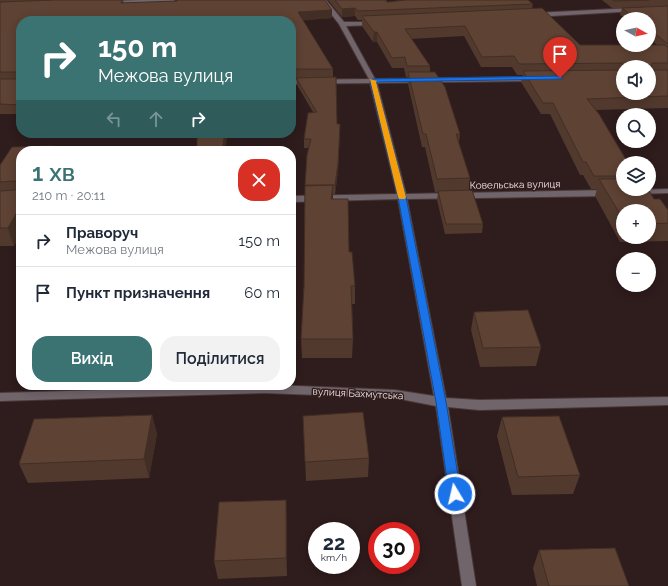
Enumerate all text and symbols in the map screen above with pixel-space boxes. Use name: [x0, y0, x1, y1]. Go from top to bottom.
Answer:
north arrow: [616, 12, 656, 52]
map controls: [616, 12, 656, 292]
text: 150 m: [98, 31, 177, 64]
icon: right: [32, 32, 84, 84]
pin: [543, 37, 577, 78]
icon: arrive: [549, 43, 571, 65]
button: sound: [616, 60, 656, 100]
text: Межова вулиця: [98, 65, 233, 86]
icon: left: [103, 108, 125, 130]
icon: ahead: [145, 108, 167, 130]
icon: right: [187, 108, 209, 130]
button: search: [616, 108, 656, 148]
button: layers: [616, 156, 656, 196]
text: 1 хв: [32, 158, 75, 187]
button: close: [238, 159, 280, 201]
street label: Ковельська вулиця: [470, 178, 560, 191]
text: 210 m · 20:11: [32, 188, 105, 203]
button: +: [616, 204, 656, 244]
text: Праворуч: [66, 224, 138, 242]
icon: right: [32, 230, 54, 252]
text: 150 m: [239, 232, 280, 250]
text: Межова вулиця: [66, 242, 164, 257]
button: −: [616, 252, 656, 292]
icon: arrive: [32, 282, 54, 304]
text: Пункт призначення: [66, 284, 210, 302]
text: 60 m: [244, 284, 280, 302]
button: Вихід: [32, 336, 152, 382]
button: Поділитися: [160, 336, 280, 382]
street label: вулиця Бахмутська: [312, 386, 404, 401]
position arrow: [434, 473, 476, 515]
speed limit sign: 30: [368, 522, 420, 574]
text: 22: [323, 531, 345, 555]
text: km/h: [321, 552, 347, 563]

